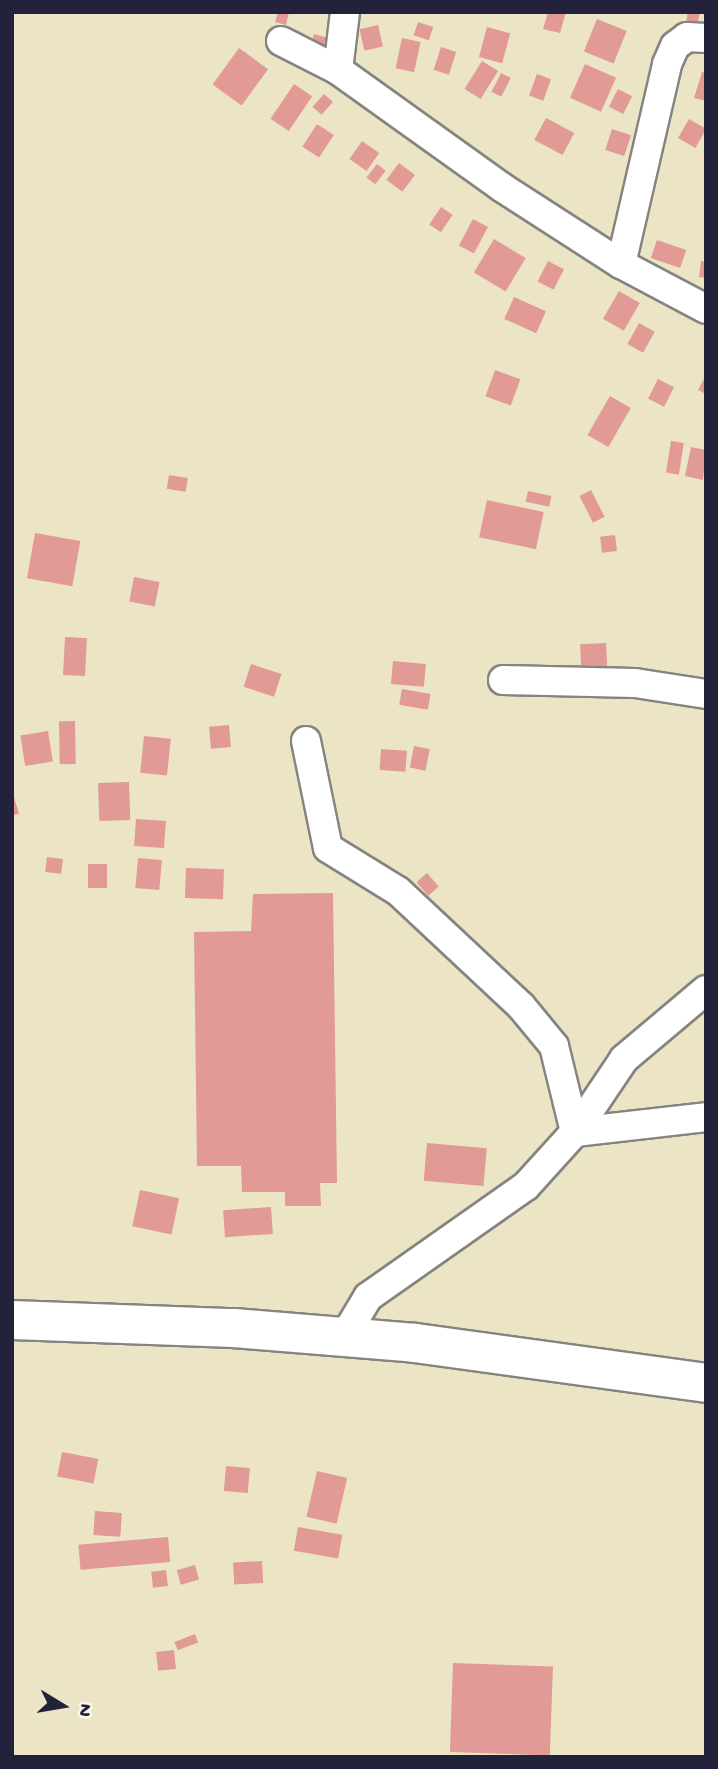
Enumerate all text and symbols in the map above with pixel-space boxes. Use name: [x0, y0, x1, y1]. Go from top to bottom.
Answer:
north arrow: [28, 1671, 98, 1741]
text: N: [72, 1702, 97, 1718]

